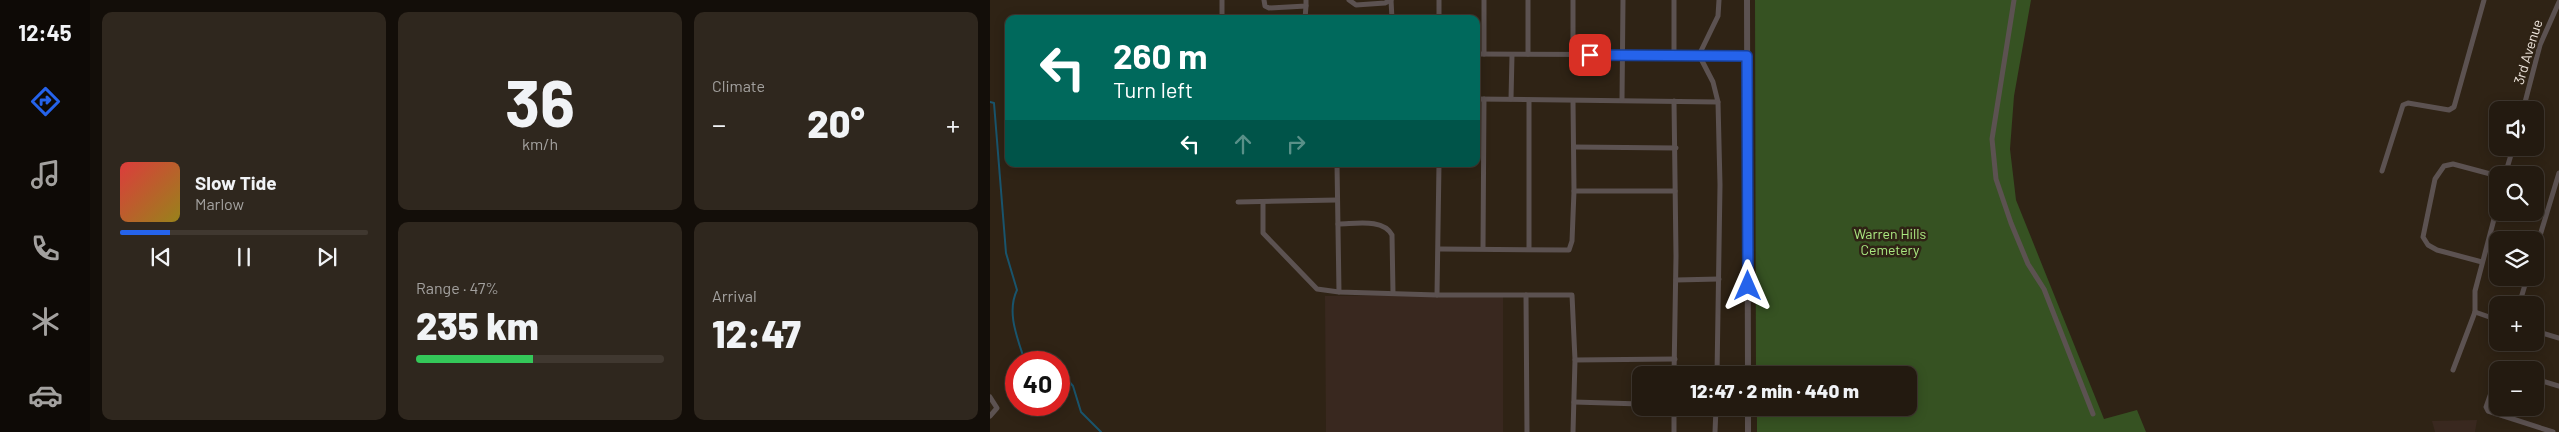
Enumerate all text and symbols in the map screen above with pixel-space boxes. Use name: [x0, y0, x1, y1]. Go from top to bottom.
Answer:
street label: 3rd Avenue: [2510, 17, 2545, 86]
text: 12:45: [18, 19, 72, 45]
text: 260 m: [1113, 34, 1208, 76]
pin: [1569, 34, 1611, 76]
icon: left: [1030, 35, 1095, 100]
icon: arrive: [1576, 41, 1604, 69]
text: 36: [505, 62, 575, 140]
text: Climate: [712, 76, 765, 95]
text: Turn left: [1113, 76, 1193, 102]
icon: directions: [28, 84, 63, 119]
text: 20°: [807, 100, 865, 146]
map controls: [2489, 101, 2544, 416]
button: sound: [2489, 101, 2544, 156]
text: −: [712, 107, 726, 141]
text: +: [946, 107, 960, 141]
icon: left: [1176, 130, 1204, 158]
icon: ahead: [1229, 130, 1257, 158]
icon: right: [1282, 130, 1310, 158]
text: km/h: [522, 134, 558, 153]
icon: music: [28, 157, 63, 192]
button: search: [2489, 166, 2544, 221]
text: Slow Tide: [195, 171, 277, 194]
text: Marlow: [195, 194, 244, 213]
park label: Warren Hills Cemetery: [1854, 225, 1927, 258]
icon: phone: [28, 231, 63, 266]
button: layers: [2489, 231, 2544, 286]
icon: previous: [147, 243, 175, 271]
icon: pause: [230, 243, 258, 271]
icon: next: [313, 243, 341, 271]
position arrow: [1721, 259, 1773, 311]
text: Range · 47%: [416, 278, 499, 297]
text: Arrival: [712, 286, 757, 305]
button: +: [2489, 296, 2544, 351]
text: 235 km: [416, 302, 539, 348]
icon: climate: [28, 304, 63, 339]
text: 12:47: [712, 310, 801, 356]
speed limit sign: 40: [1005, 351, 1070, 416]
button: −: [2489, 361, 2544, 416]
icon: car: [28, 378, 63, 413]
text: 12:47 · 2 min · 440 m: [1690, 379, 1859, 402]

